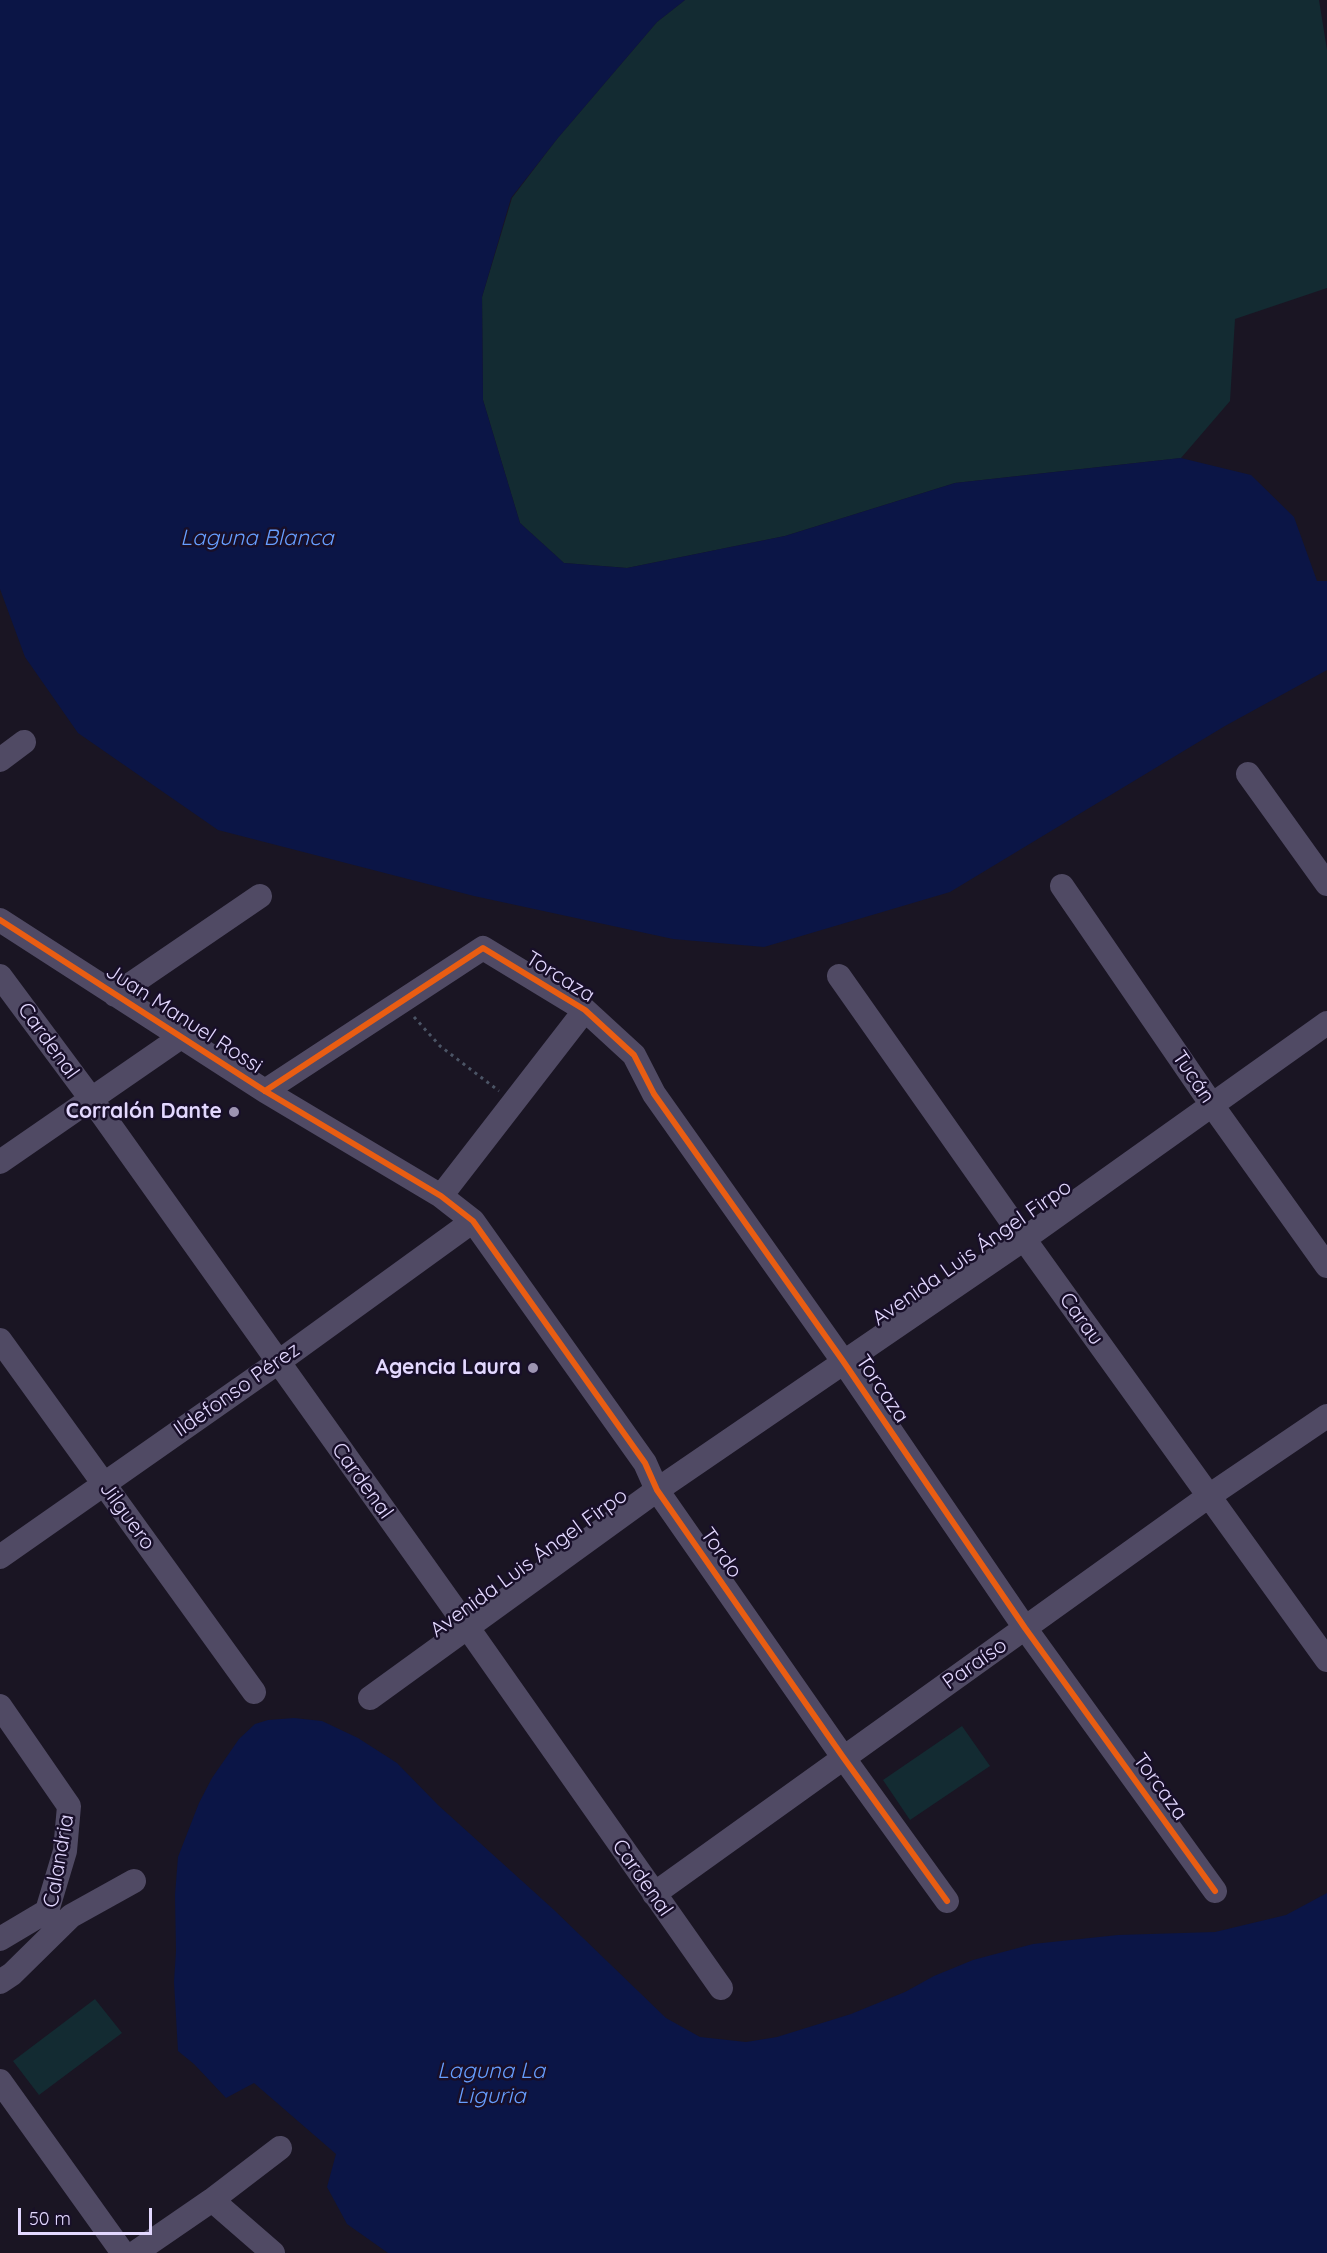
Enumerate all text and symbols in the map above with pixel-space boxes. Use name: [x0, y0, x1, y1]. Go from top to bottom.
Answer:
water label: Laguna Blanca: [180, 525, 334, 551]
street label: Torcaza: [521, 946, 599, 1008]
street label: Juan Manuel Rossi: [101, 959, 267, 1079]
street label: Cardenal: [12, 998, 84, 1084]
street label: Tucán: [1166, 1046, 1220, 1108]
place label: Corralón Dante: [66, 1099, 222, 1125]
marker: Corralón Dante: [227, 1105, 241, 1119]
street label: Avenida Luis Ángel Firpo: [867, 1175, 1077, 1331]
street label: Carau: [1054, 1288, 1108, 1350]
street label: Ildefonso Pérez: [169, 1337, 305, 1443]
street label: Torcaza: [850, 1350, 914, 1428]
place label: Agencia Laura: [376, 1355, 521, 1381]
marker: Agencia Laura: [526, 1361, 540, 1375]
street label: Cardenal: [326, 1438, 398, 1524]
street label: Jilguero: [94, 1477, 160, 1555]
street label: Avenida Luis Ángel Firpo: [425, 1483, 633, 1643]
street label: Tordo: [695, 1523, 747, 1583]
street label: Paraíso: [938, 1633, 1012, 1695]
street label: Torcaza: [1127, 1749, 1193, 1825]
street label: Calandria: [38, 1812, 80, 1910]
street label: Cardenal: [606, 1835, 678, 1921]
water label: Laguna La Liguria: [437, 2058, 545, 2110]
scale bar: [21, 2196, 154, 2234]
text: 50 m: [29, 2207, 71, 2230]

